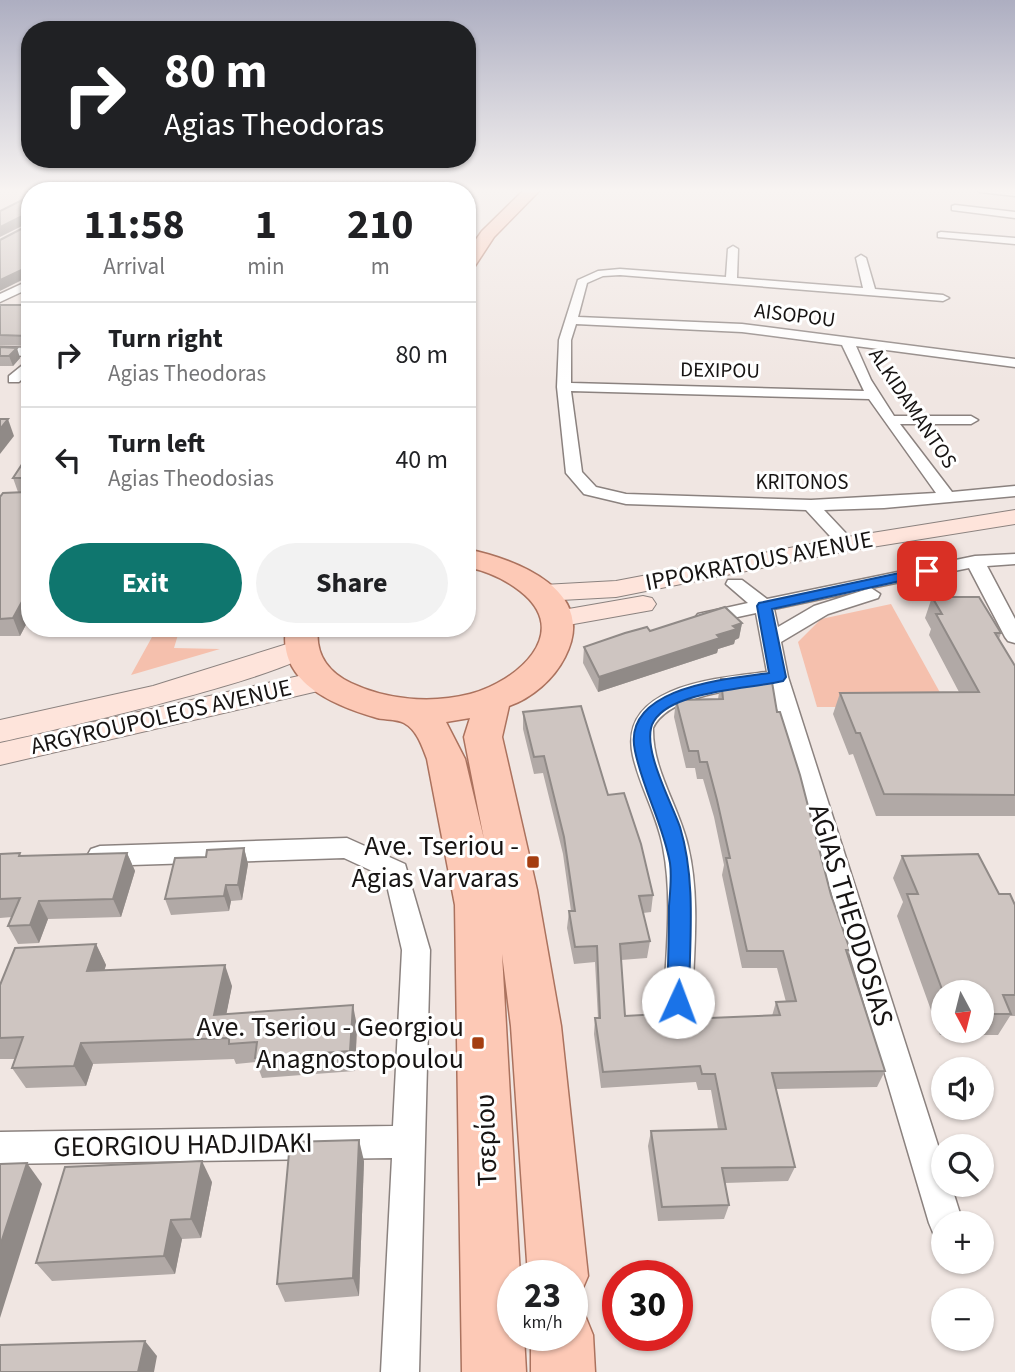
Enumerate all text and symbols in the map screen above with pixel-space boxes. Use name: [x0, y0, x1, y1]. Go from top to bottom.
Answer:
text: 80 m: [164, 37, 268, 107]
icon: right: [49, 49, 140, 140]
text: Agias Theodoras: [164, 102, 384, 148]
text: 11:58: [83, 195, 185, 255]
text: 1: [255, 195, 277, 255]
text: 210: [347, 195, 414, 255]
text: Arrival: [103, 250, 165, 283]
text: min: [247, 250, 285, 283]
text: m: [371, 250, 390, 283]
street label: AISOPOU: [753, 295, 837, 335]
text: Turn right: [108, 320, 223, 357]
icon: right: [49, 336, 87, 374]
text: 80 m: [395, 336, 448, 373]
street label: ALKIDAMANTOS: [862, 342, 964, 474]
street label: DEXIPOU: [680, 354, 760, 386]
text: Agias Theodoras: [108, 357, 266, 390]
text: Turn left: [108, 425, 205, 462]
icon: left: [49, 441, 87, 479]
text: 40 m: [395, 441, 448, 478]
text: Agias Theodosias: [108, 462, 274, 495]
street label: KRITONOS: [755, 467, 849, 497]
street label: IPPOKRATOUS AVENUE: [642, 522, 876, 600]
pin: [897, 541, 957, 601]
button: Exit: [49, 543, 242, 623]
button: Share: [256, 543, 448, 623]
icon: arrive: [908, 552, 946, 590]
street label: ARGYROUPOLEOS AVENUE: [27, 670, 295, 764]
street label: AGIAS THEODOSIAS: [798, 799, 904, 1031]
place label: Ave. Tseriou - Agias Varvaras: [351, 826, 519, 898]
marker: Ave. Tseriou - Agias Varvaras: [525, 854, 541, 870]
position arrow: [641, 965, 715, 1039]
north arrow: [931, 980, 994, 1043]
map controls: [931, 980, 994, 1351]
place label: Ave. Tseriou - Georgiou Anagnostopoulou: [196, 1007, 464, 1079]
marker: Ave. Tseriou - Georgiou Anagnostopoulou: [470, 1035, 486, 1051]
button: sound: [931, 1057, 994, 1120]
street label: Τσερίου: [464, 1093, 508, 1187]
street label: GEORGIOU HADJIDAKI: [53, 1123, 313, 1167]
button: search: [931, 1134, 994, 1197]
button: +: [931, 1211, 994, 1274]
speed limit sign: 30: [602, 1260, 693, 1351]
text: 23: [524, 1271, 561, 1321]
button: −: [931, 1288, 994, 1351]
text: km/h: [523, 1310, 562, 1335]

